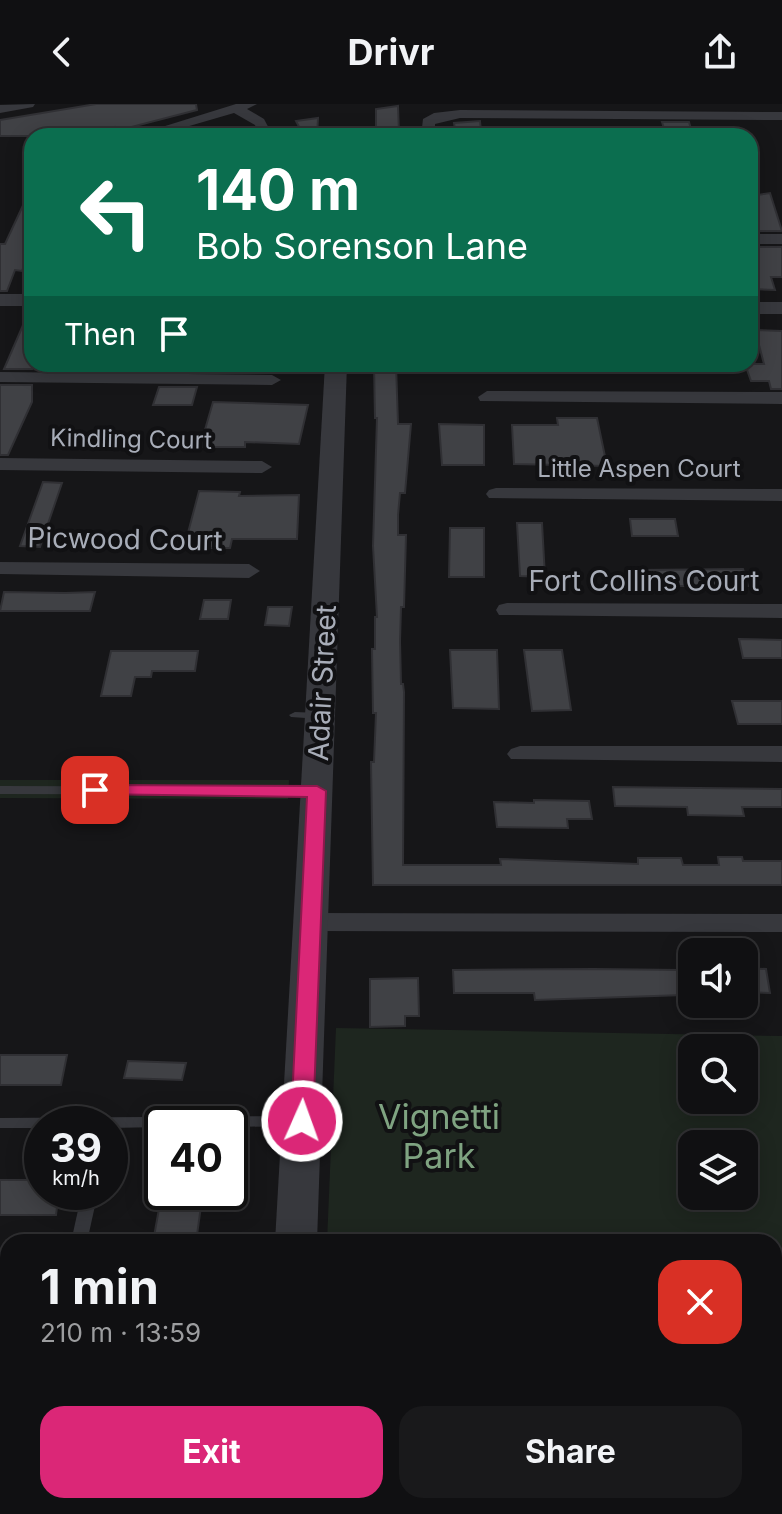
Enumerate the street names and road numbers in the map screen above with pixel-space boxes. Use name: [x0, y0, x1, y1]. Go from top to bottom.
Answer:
street label: Kindling Court: [50, 423, 212, 455]
street label: Little Aspen Court: [537, 454, 741, 483]
street label: Picwood Court: [27, 520, 223, 558]
street label: Fort Collins Court: [529, 564, 759, 598]
street label: Adair Street: [301, 604, 343, 762]

